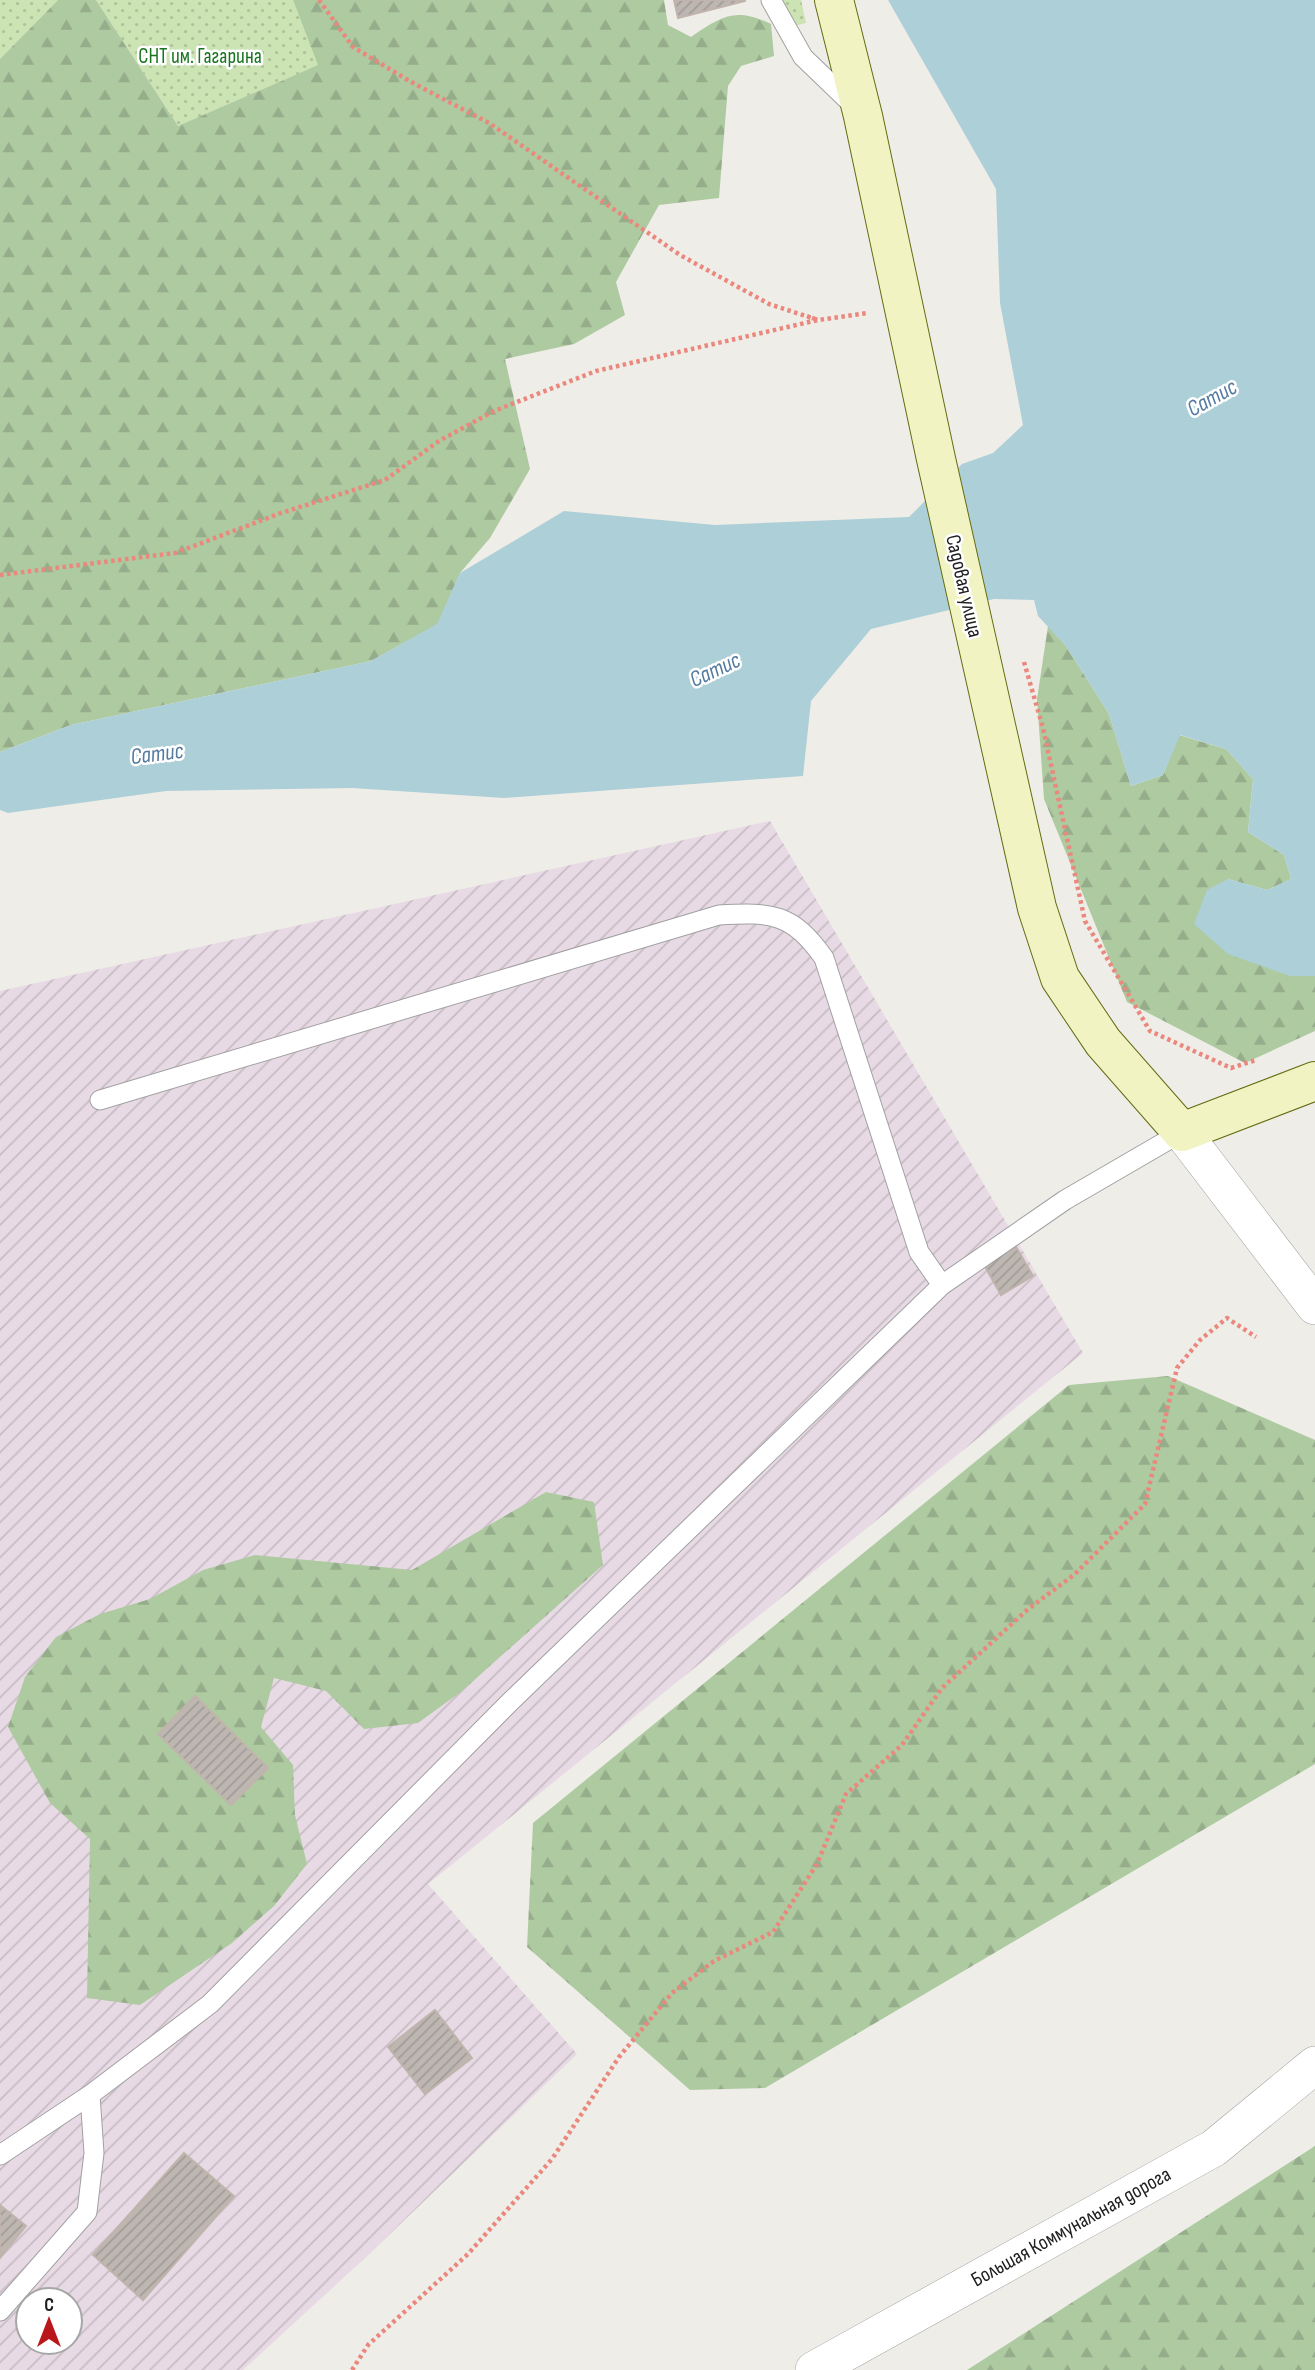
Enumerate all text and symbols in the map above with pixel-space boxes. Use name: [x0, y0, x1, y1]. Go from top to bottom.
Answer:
park label: СНТ им. Гагарина: [138, 44, 262, 69]
water label: Сатис: [1182, 373, 1242, 423]
street label: Садовая улица: [940, 532, 988, 640]
water label: Сатис: [685, 646, 745, 694]
water label: Сатис: [129, 737, 185, 771]
street label: Большая Коммунальная дорога: [967, 2162, 1175, 2292]
north arrow: [14, 2286, 84, 2356]
text: С: [44, 2294, 54, 2317]

